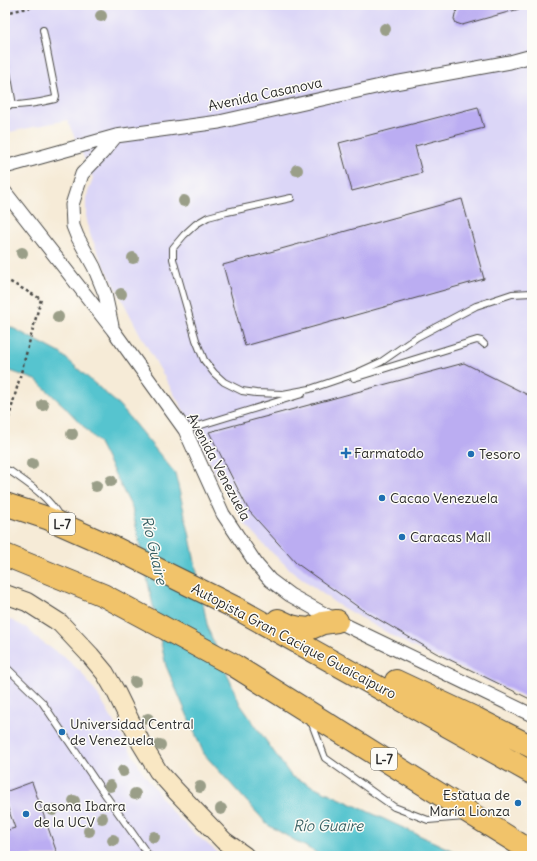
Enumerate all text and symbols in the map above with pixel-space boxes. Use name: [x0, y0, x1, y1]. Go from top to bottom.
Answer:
street label: Avenida Casanova: [206, 73, 324, 115]
street label: Avenida Venezuela: [183, 410, 255, 524]
place label: Farmatodo: [354, 444, 424, 462]
place label: Tesoro: [479, 445, 521, 463]
marker: Farmatodo: [341, 448, 351, 458]
marker: Tesoro: [466, 449, 476, 459]
place label: Cacao Venezuela: [390, 489, 498, 507]
marker: Cacao Venezuela: [377, 493, 387, 503]
road number: L-7: [49, 513, 75, 535]
water label: Río Guaire: [137, 514, 172, 587]
place label: Caracas Mall: [410, 528, 491, 546]
marker: Caracas Mall: [397, 532, 407, 542]
street label: Autopista Gran Cacique Guaicaipuro: [188, 579, 400, 703]
place label: Universidad Central de Venezuela: [70, 715, 194, 749]
marker: Universidad Central de Venezuela: [57, 727, 67, 737]
road number: L-7: [371, 748, 397, 770]
place label: Estatua de María Lionza: [429, 786, 510, 820]
place label: Casona Ibarra de la UCV: [34, 797, 126, 831]
marker: Estatua de María Lionza: [513, 798, 523, 808]
marker: Casona Ibarra de la UCV: [21, 809, 31, 819]
water label: Río Guaire: [293, 816, 364, 835]

